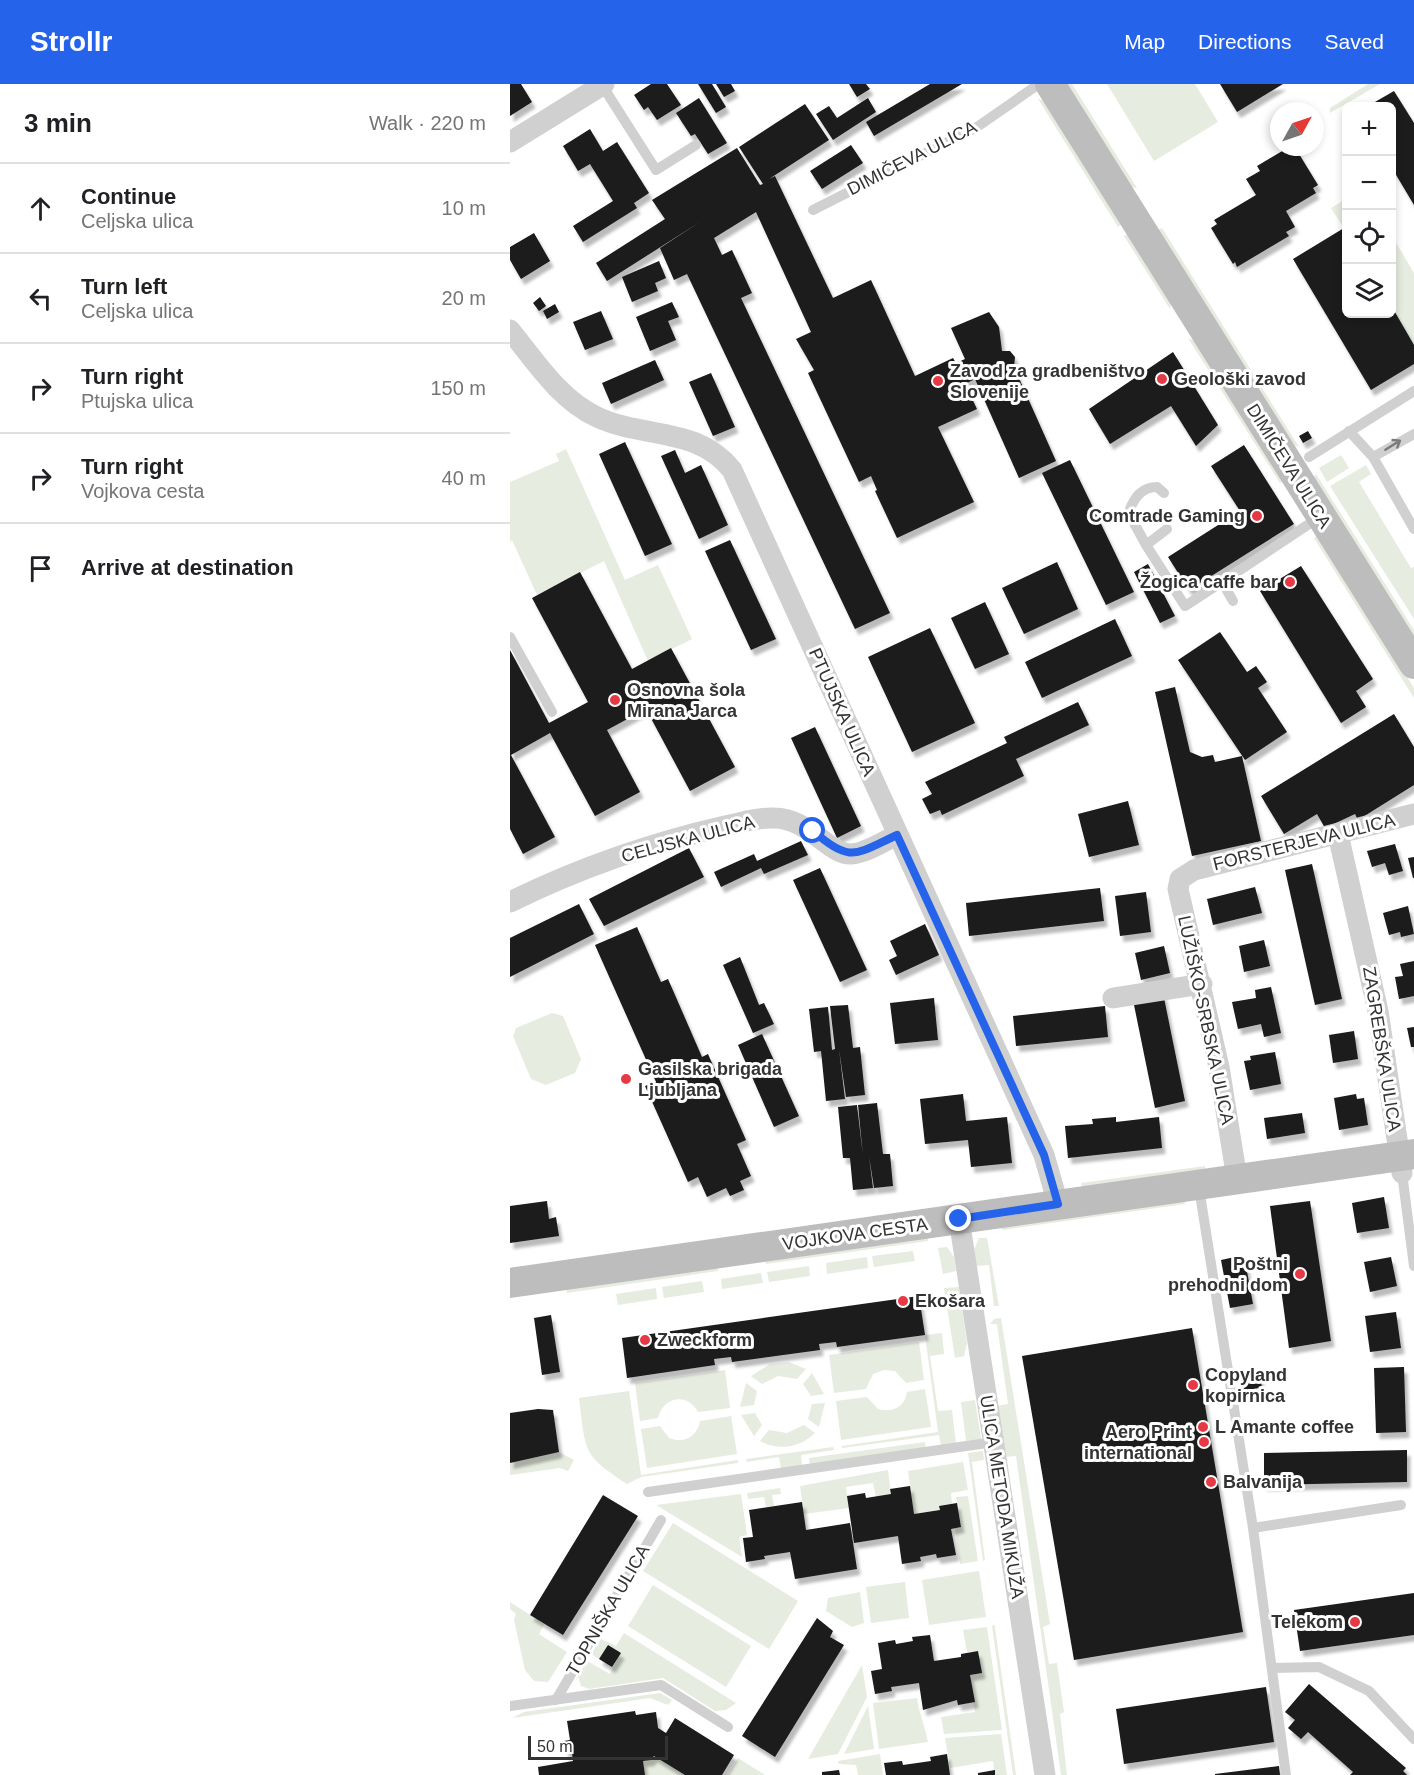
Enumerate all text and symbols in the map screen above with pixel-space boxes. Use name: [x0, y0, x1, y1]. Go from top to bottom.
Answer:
text: Strollr: [30, 26, 112, 57]
text: Map: [1124, 30, 1165, 53]
text: Directions: [1198, 30, 1291, 53]
text: Saved: [1324, 30, 1384, 53]
north arrow: [1270, 102, 1324, 156]
map controls: [1342, 102, 1396, 318]
button: +: [1342, 102, 1396, 156]
text: 3 min: [24, 108, 92, 138]
text: Walk · 220 m: [369, 112, 486, 134]
street label: DIMIČEVA ULICA: [843, 116, 980, 199]
button: −: [1342, 156, 1396, 210]
text: Continue: [81, 184, 176, 209]
icon: ahead: [24, 192, 57, 225]
text: 10 m: [442, 197, 486, 219]
text: Celjska ulica: [81, 210, 193, 232]
button: locate: [1342, 210, 1396, 264]
button: layers: [1342, 264, 1396, 318]
text: Turn left: [81, 274, 167, 299]
icon: left: [24, 282, 57, 315]
text: 20 m: [442, 287, 486, 309]
text: Celjska ulica: [81, 300, 193, 322]
place label: Zavod za gradbeništvo Slovenije: [950, 361, 1145, 402]
text: Turn right: [81, 364, 183, 389]
place label: Geološki zavod: [1174, 369, 1306, 389]
icon: right: [24, 372, 57, 405]
marker: Geološki zavod: [1155, 372, 1169, 386]
marker: Zavod za gradbeništvo Slovenije: [931, 374, 945, 388]
text: 150 m: [430, 377, 486, 399]
text: Ptujska ulica: [81, 390, 193, 412]
street label: DIMIČEVA ULICA: [1243, 400, 1336, 532]
one-way arrow: [1384, 438, 1401, 450]
text: Turn right: [81, 454, 183, 479]
icon: right: [24, 462, 57, 495]
text: 40 m: [442, 467, 486, 489]
text: Vojkova cesta: [81, 480, 204, 502]
place label: Comtrade Gaming: [1089, 506, 1245, 526]
marker: Comtrade Gaming: [1250, 509, 1264, 523]
icon: arrive: [24, 552, 57, 585]
text: Arrive at destination: [81, 555, 294, 580]
place label: Žogica caffe bar: [1140, 571, 1278, 592]
marker: Žogica caffe bar: [1283, 575, 1297, 589]
street label: PTUJSKA ULICA: [805, 645, 879, 779]
place label: Osnovna šola Mirana Jarca: [627, 680, 746, 721]
marker: Osnovna šola Mirana Jarca: [608, 693, 622, 707]
street label: FORSTERJEVA ULICA: [1211, 810, 1397, 874]
street label: CELJSKA ULICA: [619, 812, 757, 866]
route start: [799, 817, 825, 843]
street label: LUŽIŠKO-SRBSKA ULICA: [1174, 914, 1239, 1126]
street label: ZAGREBŠKA ULICA: [1359, 965, 1406, 1133]
place label: Gasilska brigada Ljubljana: [638, 1059, 783, 1100]
marker: Gasilska brigada Ljubljana: [619, 1072, 633, 1086]
route end: [945, 1205, 971, 1231]
street label: VOJKOVA CESTA: [781, 1214, 929, 1254]
place label: Poštni prehodni dom: [1168, 1254, 1288, 1295]
marker: Poštni prehodni dom: [1293, 1267, 1307, 1281]
place label: Ekošara: [915, 1291, 986, 1311]
marker: Ekošara: [896, 1294, 910, 1308]
place label: Zweckform: [657, 1330, 752, 1350]
marker: Zweckform: [638, 1333, 652, 1347]
place label: Copyland kopirnica: [1205, 1365, 1287, 1406]
marker: Copyland kopirnica: [1186, 1378, 1200, 1392]
street label: ULICA METODA MIKUŽA: [976, 1394, 1028, 1600]
place label: L Amante coffee: [1215, 1417, 1354, 1437]
marker: L Amante coffee: [1196, 1420, 1210, 1434]
place label: Aero Print international: [1084, 1422, 1192, 1463]
marker: Aero Print international: [1197, 1435, 1211, 1449]
place label: Balvanija: [1223, 1472, 1303, 1492]
marker: Balvanija: [1204, 1475, 1218, 1489]
street label: TOPNIŠKA ULICA: [562, 1541, 654, 1679]
place label: Telekom: [1271, 1612, 1343, 1632]
marker: Telekom: [1348, 1615, 1362, 1629]
scale bar: [528, 1733, 668, 1760]
text: 50 m: [537, 1738, 573, 1755]

